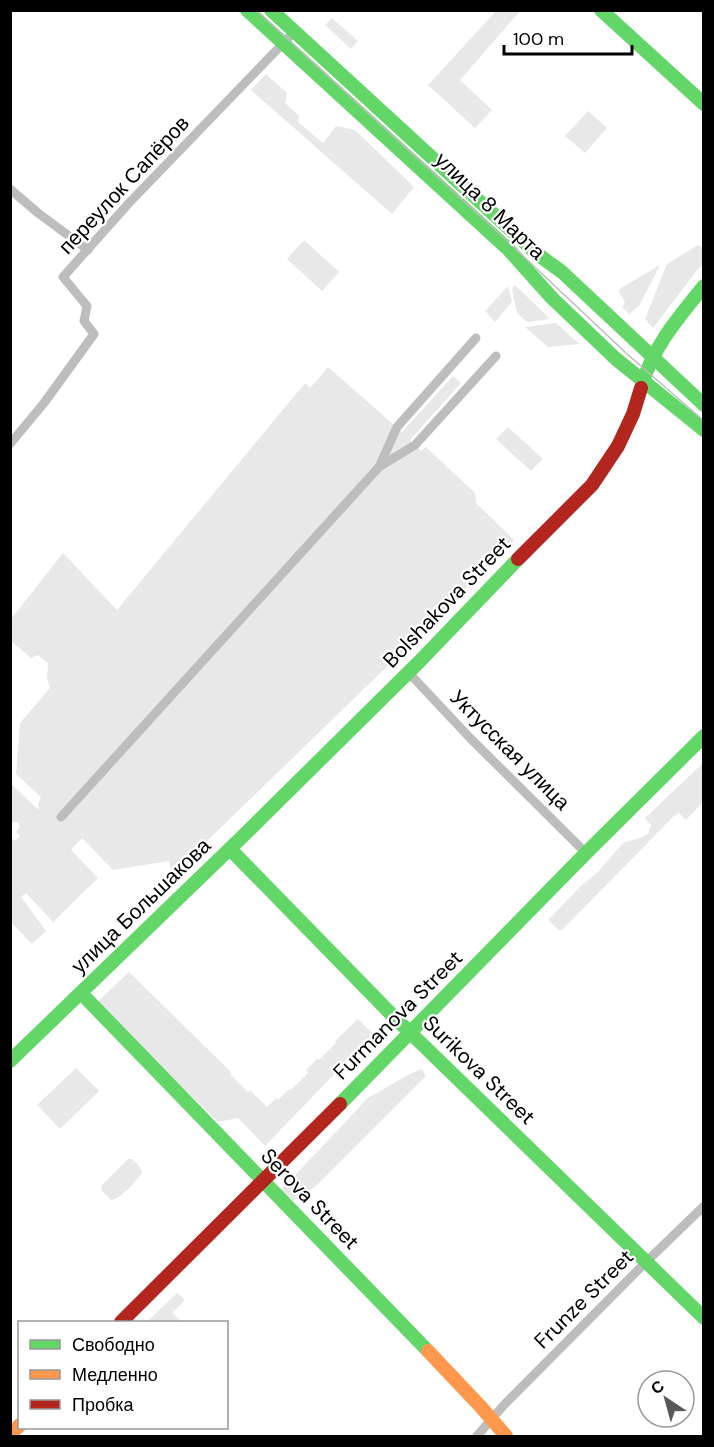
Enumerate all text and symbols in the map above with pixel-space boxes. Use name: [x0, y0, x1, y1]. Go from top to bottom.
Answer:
scale bar: [504, 18, 632, 56]
text: 100 m: [513, 27, 564, 51]
street label: переулок Сапёров: [52, 110, 196, 260]
street label: улица 8 Марта: [429, 146, 552, 266]
street label: Bolshakova Street: [377, 530, 517, 674]
street label: Уктусская улица: [444, 684, 576, 816]
street label: улица Большакова: [65, 832, 217, 980]
street label: Furmanova Street: [327, 944, 469, 1086]
street label: Surikova Street: [417, 1009, 541, 1131]
street label: Serova Street: [255, 1142, 365, 1256]
street label: Frunze Street: [528, 1243, 640, 1355]
legend: [18, 1321, 228, 1429]
text: Свободно: [72, 1333, 155, 1357]
text: Медленно: [72, 1363, 158, 1387]
north arrow: [636, 1369, 696, 1429]
text: С: [647, 1375, 669, 1399]
text: Пробка: [72, 1393, 135, 1417]

